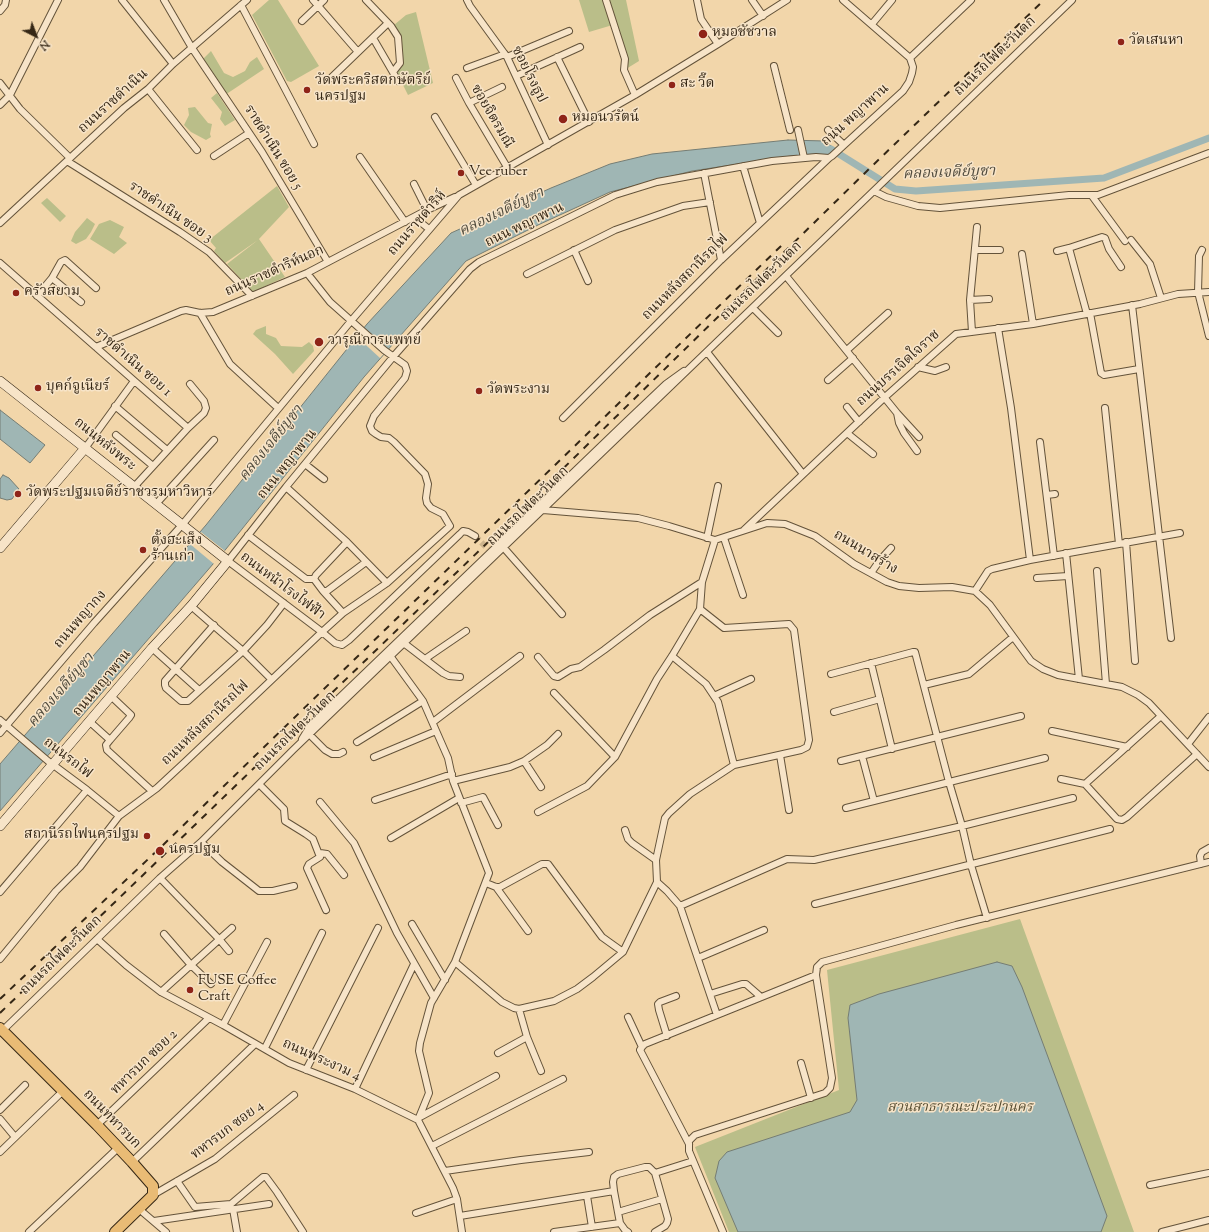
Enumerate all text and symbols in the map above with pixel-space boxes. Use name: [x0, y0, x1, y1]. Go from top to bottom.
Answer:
street label: ถนนรถไฟตะวันตก: [952, 14, 1040, 100]
north arrow: [16, 16, 56, 56]
place label: หมอชัชวาล: [712, 26, 777, 42]
marker: หมอชัชวาล: [697, 28, 709, 40]
place label: วัดเสนหา: [1129, 34, 1183, 50]
text: N: [35, 36, 53, 54]
marker: วัดเสนหา: [1116, 37, 1126, 47]
street label: ซอยโรงธูป: [507, 44, 549, 106]
street label: ถนนราชดำเนิน: [76, 66, 152, 138]
place label: วัดพระคริสตกษัตริย์ นครปฐม: [315, 74, 431, 106]
place label: สะ วี๊ด: [680, 77, 714, 93]
marker: สะ วี๊ด: [667, 80, 677, 90]
street label: ถนน พญาพาน: [819, 81, 893, 151]
street label: ซอยจิตรมณี: [466, 82, 516, 152]
marker: วัดพระคริสตกษัตริย์ นครปฐม: [302, 85, 312, 95]
street label: ราชดำเนิน ซอย 5: [239, 102, 305, 194]
place label: หมอนวรัตน์: [572, 111, 639, 127]
marker: หมอนวรัตน์: [557, 113, 569, 125]
water label: คลองเจดีย์บูชา: [903, 163, 995, 185]
place label: Vee ruber: [469, 165, 528, 181]
marker: Vee ruber: [456, 168, 466, 178]
street label: ราชดำเนิน ซอย 3: [125, 179, 215, 247]
water label: คลองเจดีย์บูชา: [457, 185, 547, 241]
street label: ถนนราชดำริห์: [385, 188, 451, 260]
street label: ถนน พญาพาน: [483, 200, 567, 252]
street label: ถนนหลังสถานีรถไฟ: [639, 231, 733, 325]
street label: ถนนรถไฟตะวันตก: [718, 239, 806, 325]
street label: ถนนราชดำริห์นอก: [223, 243, 327, 301]
place label: ครัวสยาม: [24, 285, 80, 301]
marker: ครัวสยาม: [11, 288, 21, 298]
street label: ราชดำเนิน ซอย 1: [90, 325, 174, 401]
street label: ถนนบรรเจิดใจราช: [854, 327, 944, 411]
place label: วารุณีการแพทย์: [328, 334, 421, 350]
marker: วารุณีการแพทย์: [313, 336, 325, 348]
place label: บุคก์จูเนียร์: [46, 380, 109, 396]
marker: บุคก์จูเนียร์: [33, 383, 43, 393]
place label: วัดพระงาม: [487, 383, 550, 399]
marker: วัดพระงาม: [474, 386, 484, 396]
water label: คลองเจดีย์บูชา: [236, 402, 308, 486]
street label: ถนนหลังพระ: [70, 415, 138, 475]
street label: ถนน พญาพาน: [255, 427, 321, 503]
street label: ถนนรถไฟตะวันตก: [485, 464, 573, 550]
place label: วัดพระปฐมเจดีย์ราชวรมหาวิหาร: [26, 486, 213, 502]
marker: วัดพระปฐมเจดีย์ราชวรมหาวิหาร: [13, 489, 23, 499]
street label: ถนนนาสร้าง: [830, 527, 900, 579]
place label: ตั้งฮะเส็ง ร้านเก่า: [151, 534, 202, 566]
marker: ตั้งฮะเส็ง ร้านเก่า: [138, 545, 148, 555]
street label: ถนนหน้าโรงไฟฟ้า: [236, 549, 328, 625]
street label: ถนนพญากง: [51, 587, 111, 653]
street label: ถนนพญาพาน: [70, 647, 136, 721]
water label: คลองเจดีย์บูชา: [25, 650, 99, 732]
street label: ถนนหลังสถานีรถไฟ: [159, 678, 253, 770]
street label: ถนนรถไฟตะวันตก: [252, 689, 340, 775]
street label: ถนนรถไฟ: [39, 735, 95, 783]
place label: สถานีรถไฟนครปฐม: [24, 828, 139, 844]
marker: สถานีรถไฟนครปฐม: [142, 831, 152, 841]
place label: นครปฐม: [169, 843, 220, 859]
marker: นครปฐม: [154, 845, 166, 857]
street label: ถนนรถไฟตะวันตก: [18, 913, 106, 999]
place label: FUSE Coffee Craft: [198, 974, 277, 1006]
marker: FUSE Coffee Craft: [185, 985, 195, 995]
street label: ทหารบก ซอย 2: [108, 1027, 182, 1099]
street label: ถนนพระงาม 4: [279, 1036, 363, 1086]
street label: ถนนทหารบก: [79, 1087, 143, 1153]
street label: ทหารบก ซอย 4: [188, 1098, 268, 1164]
park label: สวนสาธารณะประปานคร: [887, 1101, 1033, 1117]

